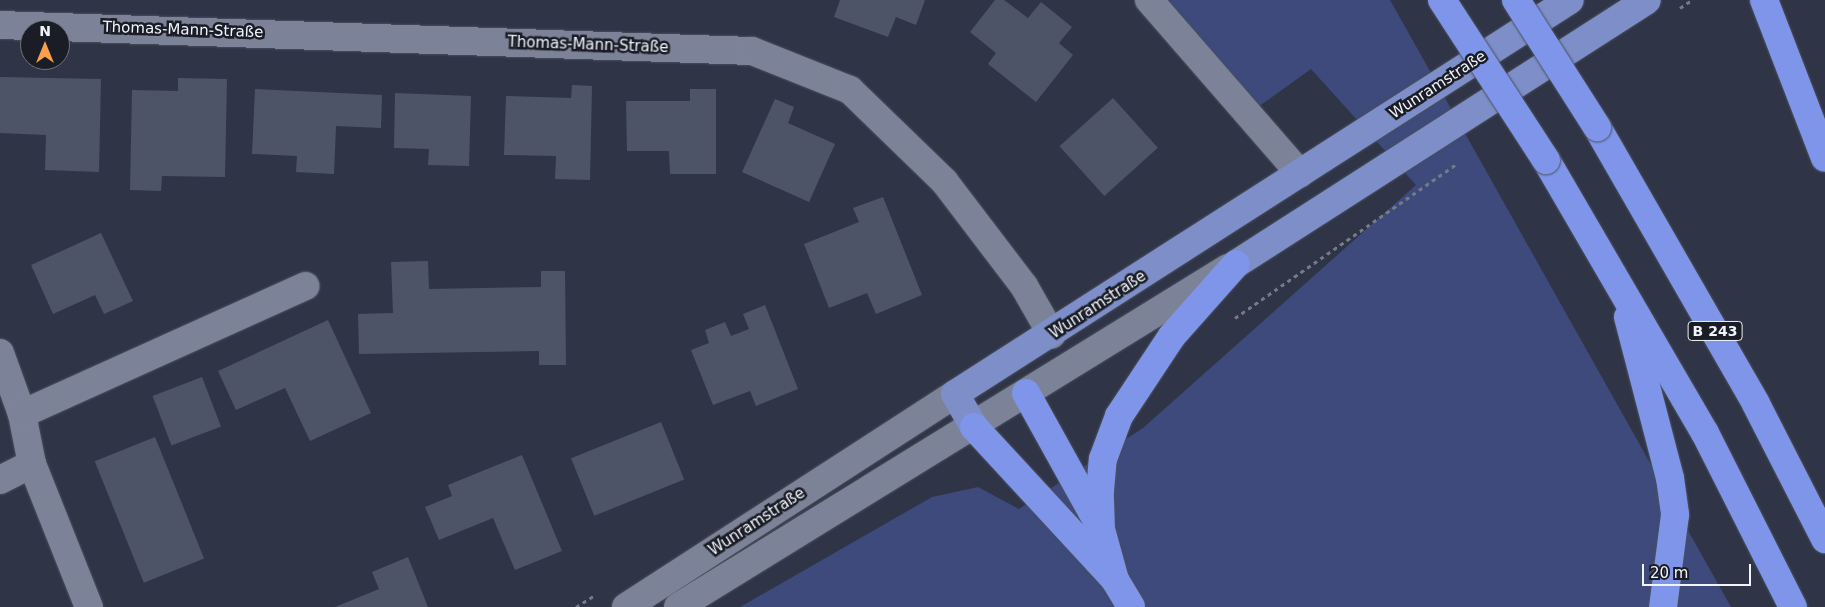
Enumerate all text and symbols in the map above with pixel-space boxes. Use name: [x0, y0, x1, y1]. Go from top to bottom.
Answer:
street label: Thomas-Mann-Straße: [102, 18, 264, 42]
north arrow: [20, 20, 70, 70]
text: N: [39, 23, 51, 39]
street label: Thomas-Mann-Straße: [507, 33, 669, 57]
street label: Wunramstraße: [1387, 47, 1489, 123]
street label: Wunramstraße: [1047, 267, 1149, 343]
road number: B 243: [1688, 320, 1742, 342]
street label: Wunramstraße: [706, 484, 808, 560]
scale bar: [1645, 554, 1754, 586]
text: 20 m: [1650, 564, 1688, 582]

